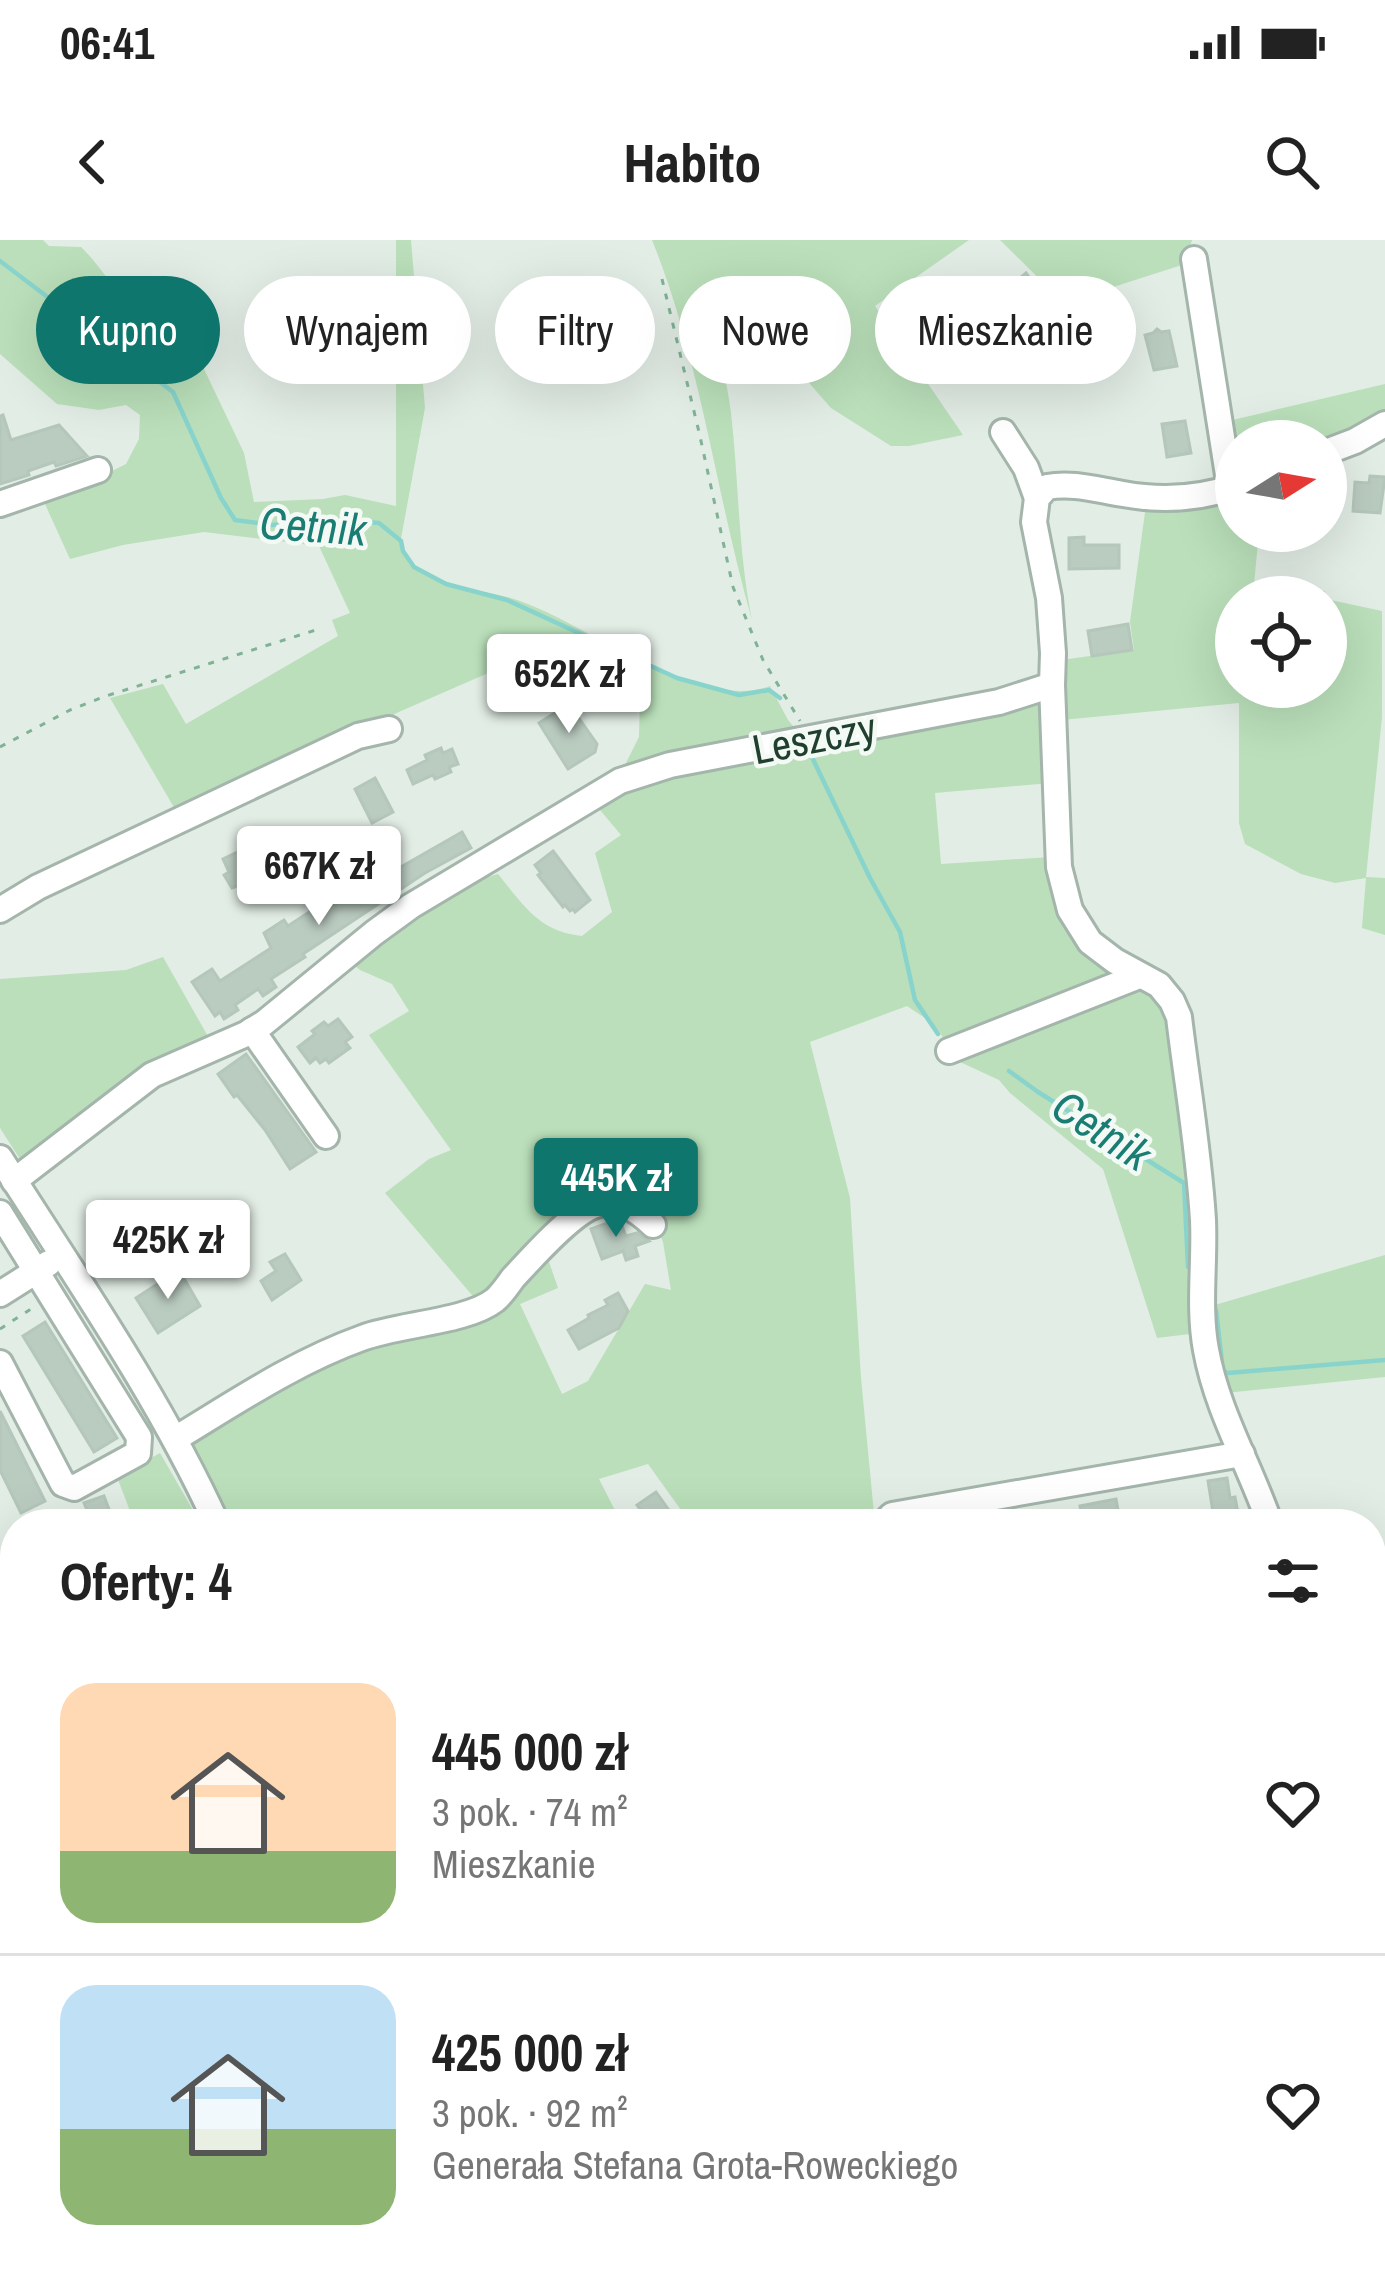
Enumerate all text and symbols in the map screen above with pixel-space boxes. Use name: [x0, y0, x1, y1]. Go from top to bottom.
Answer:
text: 06:41: [60, 12, 154, 73]
text: Habito: [624, 126, 761, 199]
icon: back: [60, 129, 126, 195]
icon: search: [1259, 129, 1325, 195]
chip: Kupno: [36, 276, 220, 384]
chip: Wynajem: [244, 276, 471, 384]
chip: Filtry: [495, 276, 655, 384]
chip: Nowe: [679, 276, 851, 384]
chip: Mieszkanie: [875, 276, 1136, 384]
north arrow: [1215, 420, 1347, 552]
map controls: [1215, 420, 1347, 708]
water label: Cetnik: [258, 491, 370, 560]
button: locate: [1215, 576, 1347, 708]
pin: 652K zł: [458, 634, 680, 736]
text: 652K zł: [514, 647, 624, 699]
street label: Leszczy: [748, 699, 880, 777]
pin: 667K zł: [208, 826, 430, 928]
text: 667K zł: [264, 839, 374, 891]
water label: Cetnik: [1041, 1075, 1165, 1185]
pin: 445K zł: [505, 1138, 727, 1240]
text: 445K zł: [561, 1151, 671, 1203]
pin: 425K zł: [57, 1200, 279, 1302]
text: 425K zł: [113, 1213, 223, 1265]
text: Oferty: 4: [60, 1547, 232, 1616]
icon: filters: [1260, 1548, 1326, 1614]
text: 445 000 zł: [432, 1717, 627, 1786]
icon: home: [156, 1731, 300, 1875]
icon: heart: [1260, 1770, 1326, 1836]
text: 3 pok. · 74 m²: [432, 1786, 628, 1838]
text: Mieszkanie: [432, 1838, 596, 1890]
text: 425 000 zł: [432, 2018, 627, 2087]
icon: home: [156, 2033, 300, 2177]
icon: heart: [1260, 2072, 1326, 2138]
text: 3 pok. · 92 m²: [432, 2087, 628, 2139]
text: Generała Stefana Grota-Roweckiego: [432, 2139, 958, 2191]

